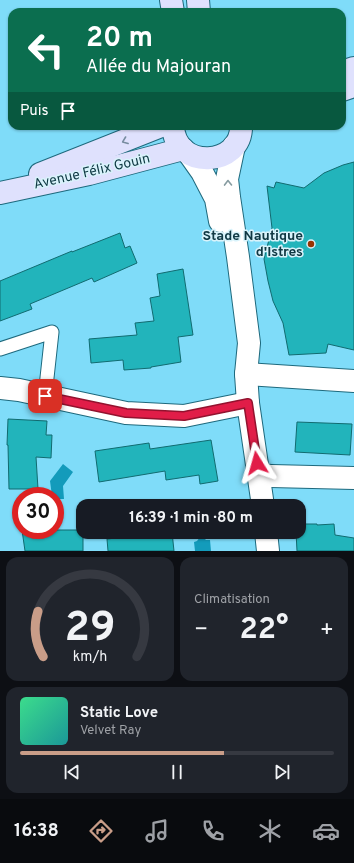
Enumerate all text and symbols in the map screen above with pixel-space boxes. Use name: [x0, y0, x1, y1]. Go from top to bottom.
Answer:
text: 20 m: [86, 21, 153, 57]
icon: left: [20, 24, 72, 76]
text: Allée du Majouran: [86, 56, 231, 79]
icon: arrive: [57, 100, 79, 122]
text: Puis: [20, 102, 49, 121]
one-way arrow: [122, 136, 129, 144]
street label: Avenue Félix Gouin: [32, 150, 152, 194]
one-way arrow: [224, 179, 232, 185]
place label: Stade Nautique d'Istres: [203, 228, 303, 261]
marker: Stade Nautique d'Istres: [306, 239, 316, 249]
pin: [28, 379, 62, 413]
icon: arrive: [34, 385, 56, 407]
position arrow: [236, 442, 278, 484]
speed limit sign: 30: [12, 487, 64, 539]
text: 16:39 · 1 min · 80 m: [129, 509, 253, 528]
text: Climatisation: [194, 592, 270, 608]
text: 29: [65, 603, 116, 656]
text: 22°: [239, 612, 289, 649]
text: −: [194, 617, 208, 644]
text: +: [320, 617, 334, 644]
text: km/h: [73, 648, 107, 666]
text: Static Love: [80, 704, 158, 723]
text: Velvet Ray: [80, 723, 141, 739]
icon: previous: [61, 761, 83, 783]
icon: pause: [166, 761, 188, 783]
icon: next: [271, 761, 293, 783]
icon: directions: [87, 817, 115, 845]
icon: music: [143, 817, 171, 845]
icon: phone: [199, 817, 227, 845]
icon: climate: [256, 817, 284, 845]
icon: car: [312, 817, 340, 845]
text: 16:38: [14, 820, 59, 843]

